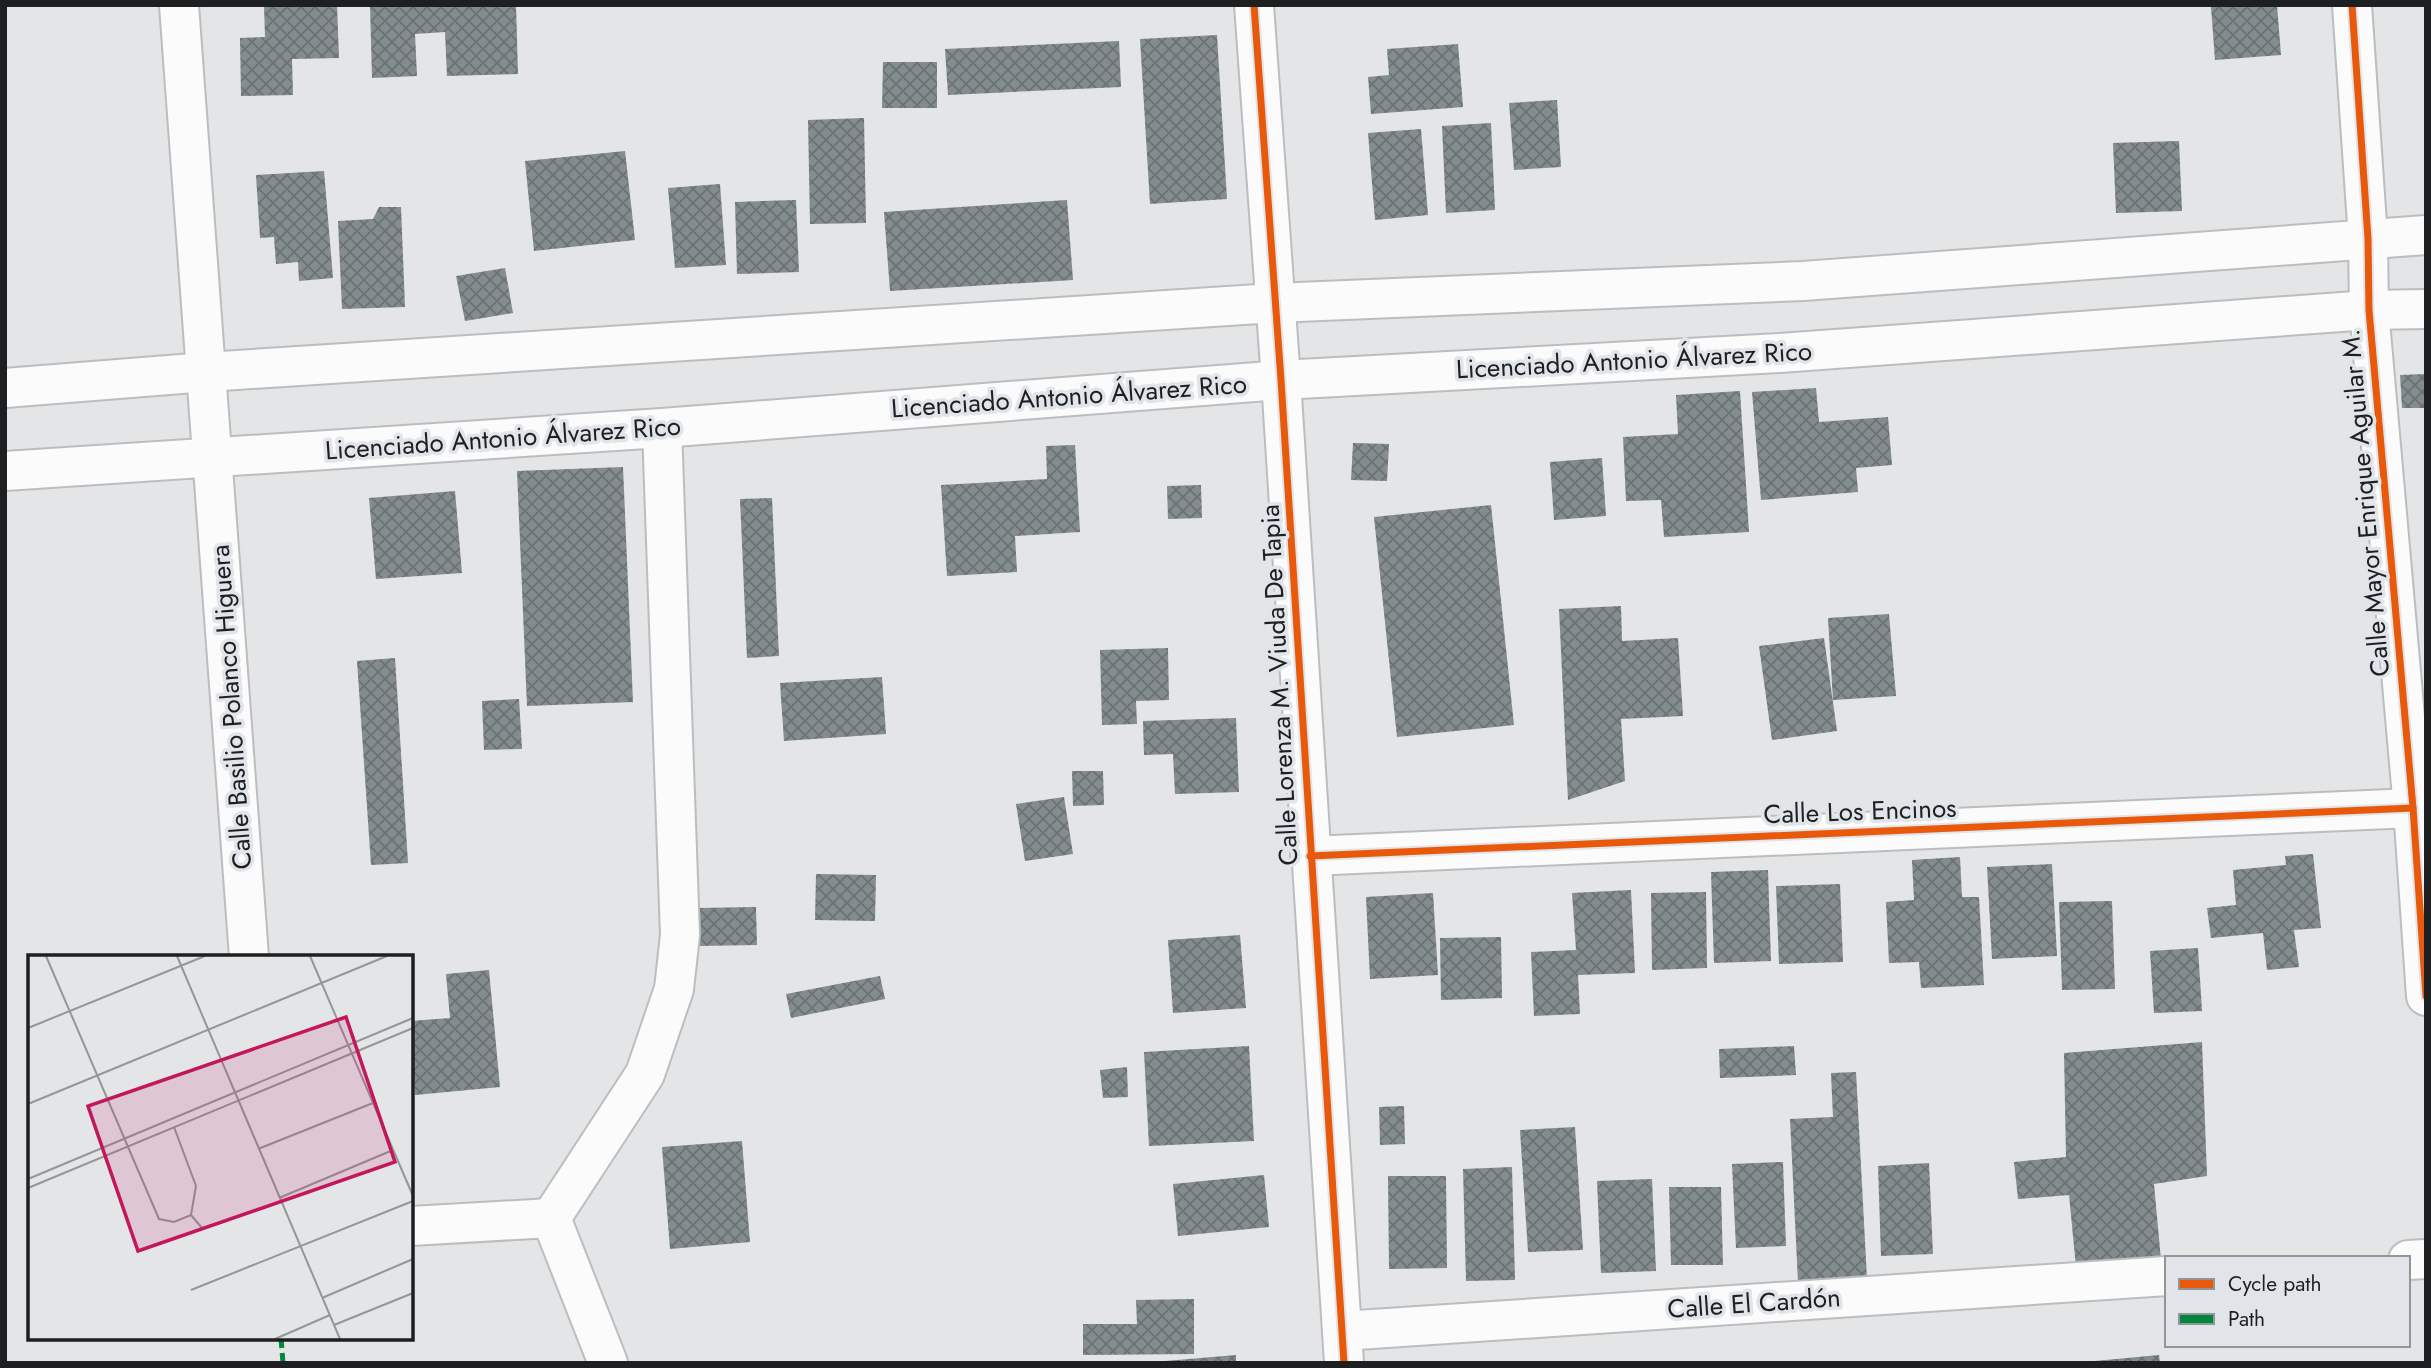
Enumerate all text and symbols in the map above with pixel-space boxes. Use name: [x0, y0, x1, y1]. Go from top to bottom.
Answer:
street label: Calle Mayor Enrique Aguilar M.: [2331, 328, 2399, 678]
street label: Licenciado Antonio Álvarez Rico: [1455, 332, 1813, 388]
street label: Licenciado Antonio Álvarez Rico: [890, 365, 1248, 427]
street label: Licenciado Antonio Álvarez Rico: [324, 407, 682, 469]
street label: Calle Lorenza M. Viuda De Tapia: [1251, 503, 1307, 867]
street label: Calle Basilio Polanco Higuera: [201, 543, 261, 871]
street label: Calle Los Encinos: [1763, 789, 1957, 833]
inset map: [28, 955, 413, 1340]
legend: [2165, 1256, 2410, 1347]
text: Cycle path: [2228, 1269, 2321, 1299]
street label: Calle El Cardón: [1666, 1278, 1842, 1328]
text: Path: [2228, 1304, 2265, 1334]

